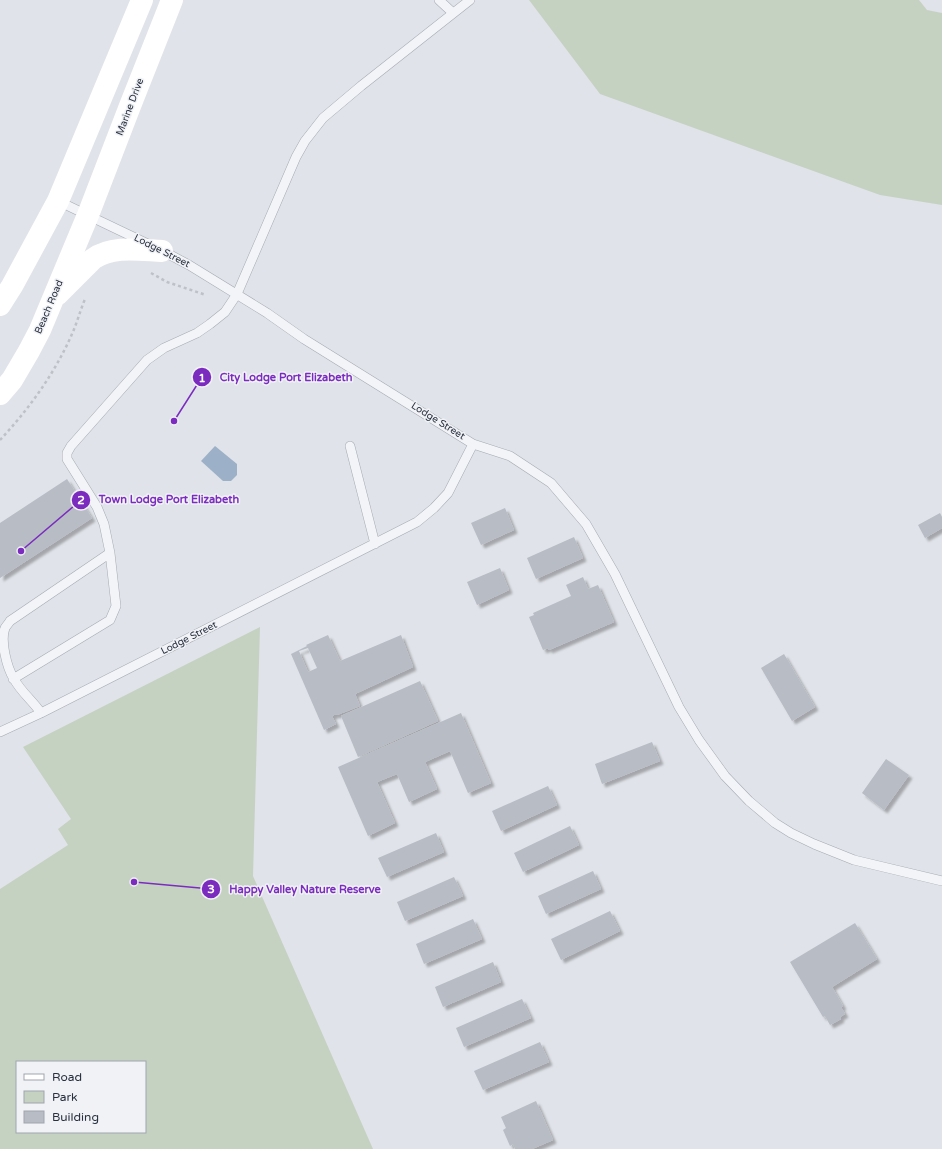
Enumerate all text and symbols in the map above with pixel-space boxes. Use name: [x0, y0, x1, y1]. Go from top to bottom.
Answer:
street label: Marine Drive: [114, 76, 147, 137]
street label: Lodge Street: [132, 232, 192, 270]
street label: Beach Road: [32, 278, 66, 336]
callout: City Lodge Port Elizabeth: [192, 366, 361, 389]
text: 1: [198, 371, 206, 385]
text: City Lodge Port Elizabeth: [220, 371, 353, 385]
street label: Lodge Street: [409, 400, 467, 442]
callout: Town Lodge Port Elizabeth: [71, 488, 247, 511]
text: 2: [77, 493, 85, 507]
text: Town Lodge Port Elizabeth: [98, 493, 239, 507]
street label: Lodge Street: [159, 619, 219, 657]
callout: Happy Valley Nature Reserve: [201, 877, 388, 900]
text: 3: [207, 882, 215, 896]
text: Happy Valley Nature Reserve: [229, 883, 381, 897]
legend: [16, 1061, 146, 1133]
text: Road: [52, 1070, 82, 1084]
text: Park: [52, 1090, 78, 1104]
text: Building: [52, 1110, 99, 1124]

